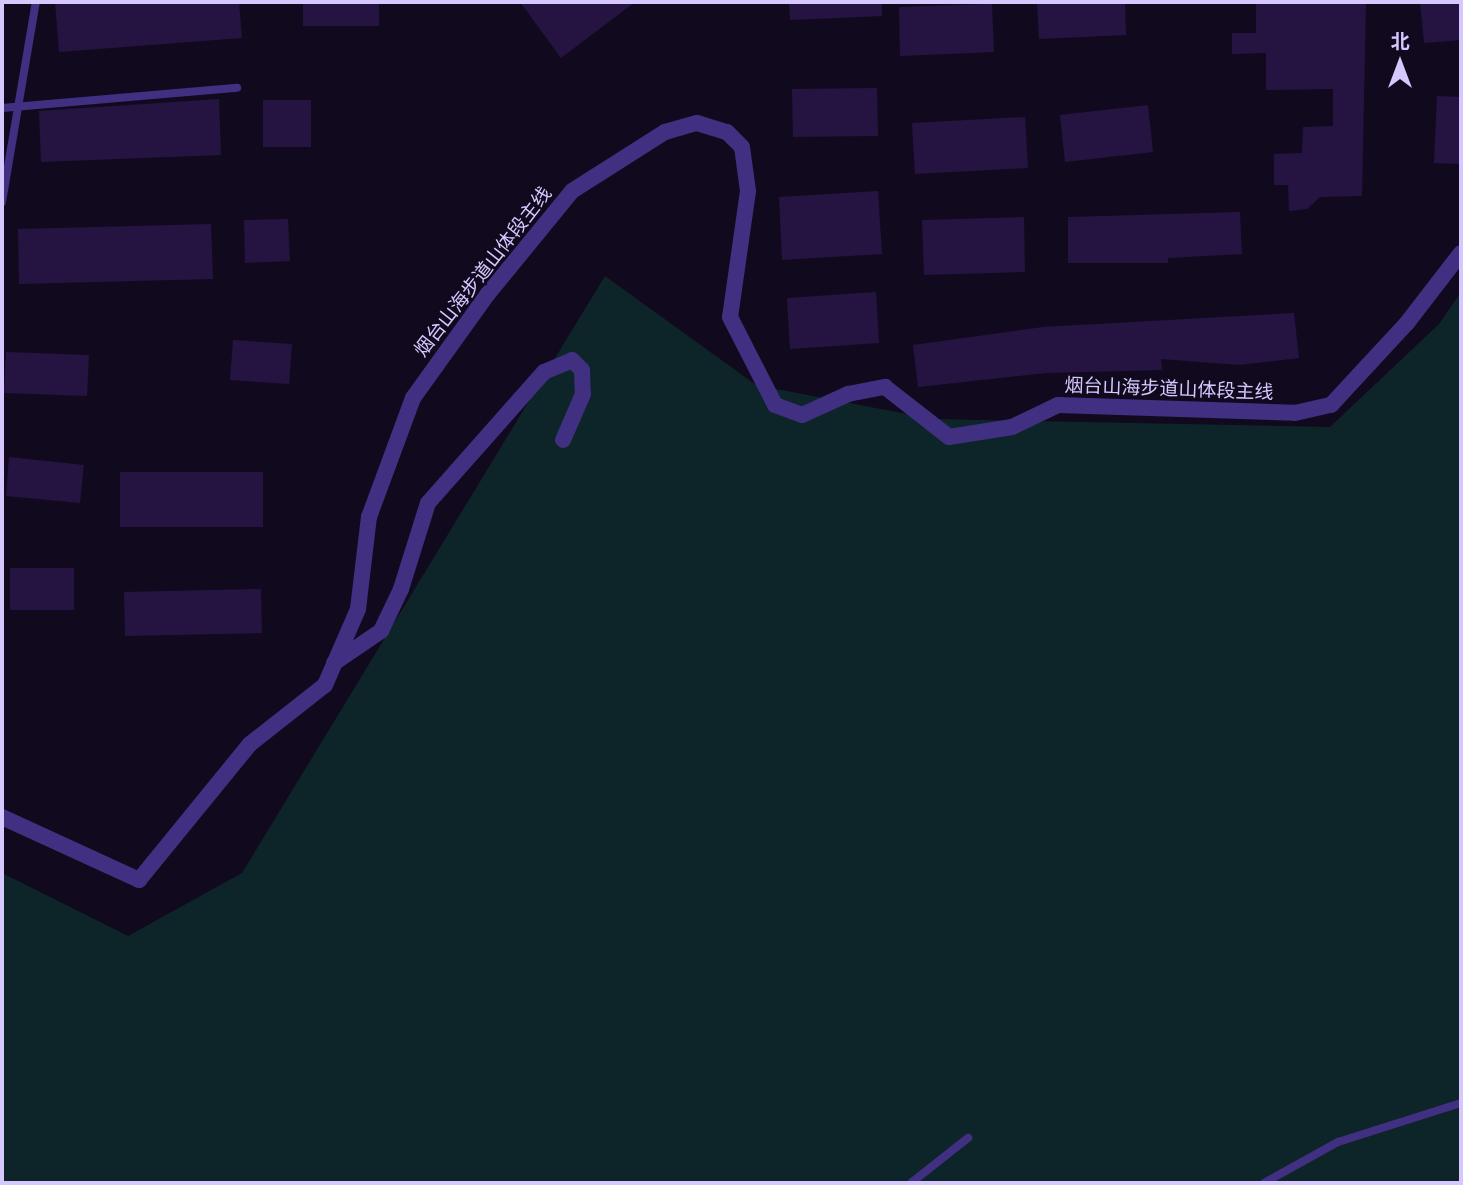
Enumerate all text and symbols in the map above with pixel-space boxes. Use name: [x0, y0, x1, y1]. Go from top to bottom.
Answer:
north arrow: [1365, 28, 1435, 98]
text: 北: [1390, 31, 1410, 52]
street label: 烟台山海步道山体段主线: [410, 183, 556, 361]
street label: 烟台山海步道山体段主线: [1064, 374, 1274, 404]

